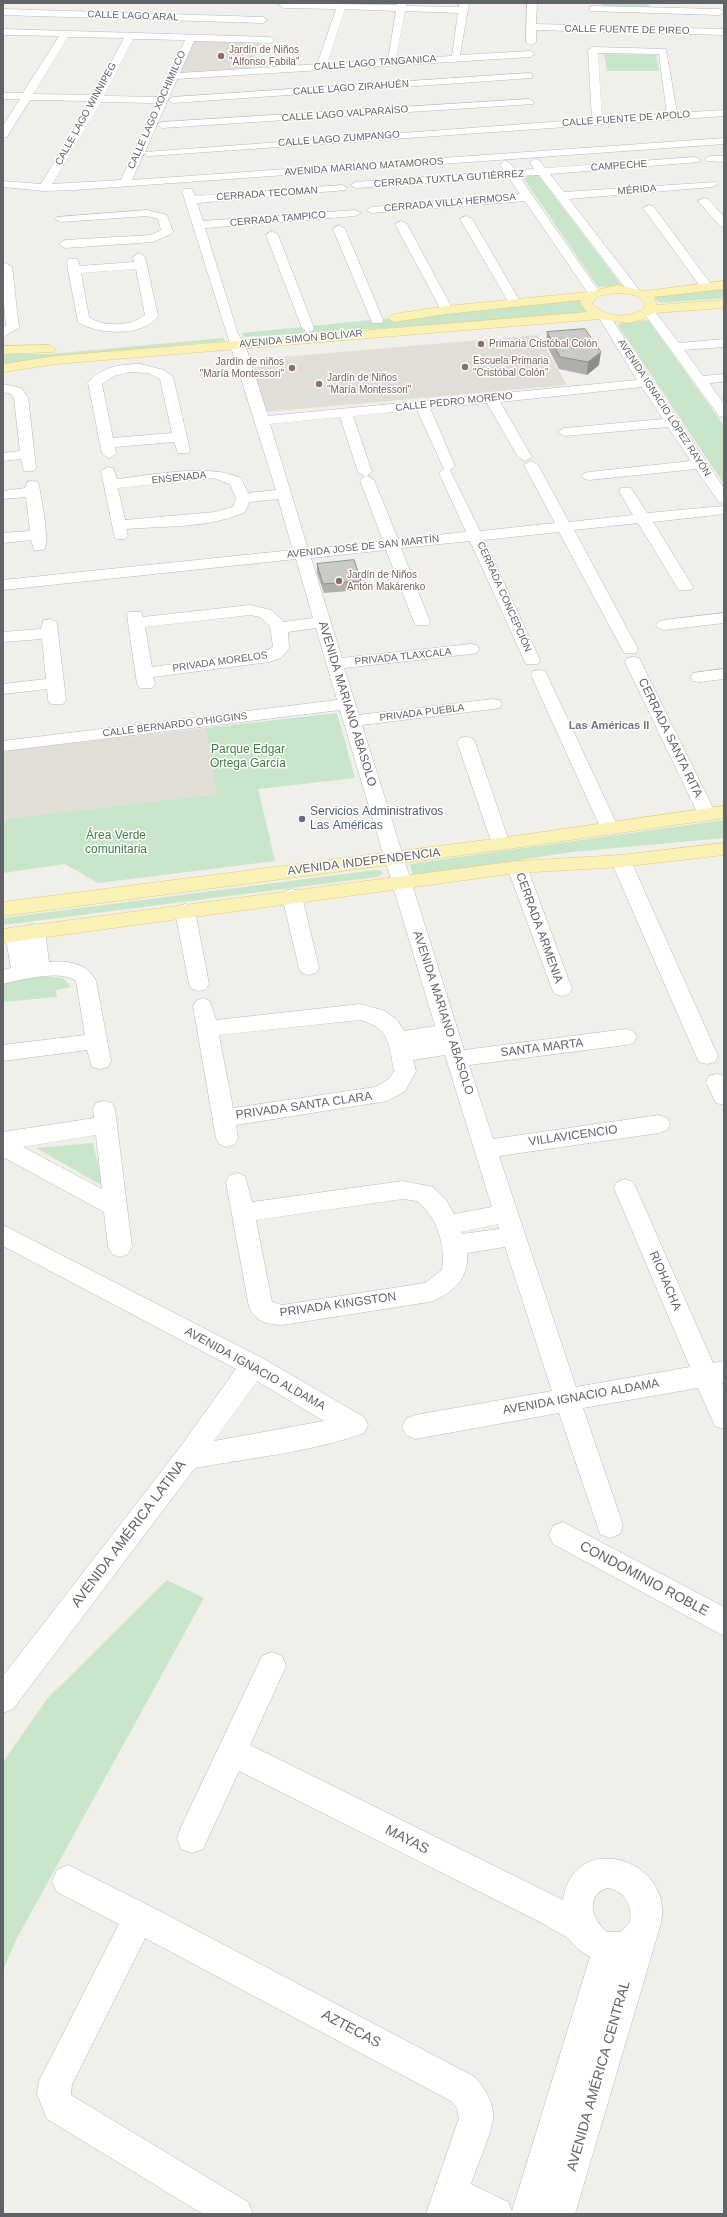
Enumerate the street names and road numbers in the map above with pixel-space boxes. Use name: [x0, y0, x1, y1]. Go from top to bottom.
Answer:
street label: CALLE LAGO ARAL: [87, 8, 179, 24]
street label: CALLE FUENTE DE PIREO: [564, 23, 690, 37]
street label: CALLE LAGO XOCHIMILCO: [125, 49, 189, 171]
street label: CALLE LAGO TANGANICA: [313, 53, 437, 73]
street label: CALLE LAGO WINNIPEG: [53, 61, 119, 167]
street label: CALLE LAGO ZIRAHUÉN: [293, 78, 409, 98]
street label: CALLE LAGO VALPARAÍSO: [281, 104, 409, 124]
street label: CALLE FUENTE DE APOLO: [562, 109, 690, 129]
street label: CALLE LAGO ZUMPANGO: [278, 129, 400, 149]
street label: AVENIDA MARIANO MATAMOROS: [284, 155, 444, 179]
street label: CAMPECHE: [590, 158, 648, 174]
street label: CERRADA TUXTLA GUTIÉRREZ: [373, 168, 525, 190]
street label: MÉRIDA: [617, 182, 657, 198]
street label: CERRADA TECOMAN: [216, 184, 318, 204]
street label: CERRADA VILLA HERMOSA: [384, 191, 516, 215]
street label: CERRADA TAMPICO: [229, 209, 327, 229]
street label: AVENIDA SIMÓN BOLÍVAR: [239, 328, 363, 350]
street label: AVENIDA IGNACIO LÓPEZ RAYÓN: [615, 337, 713, 479]
street label: CALLE PEDRO MORENO: [395, 390, 513, 414]
street label: ENSENADA: [151, 469, 207, 487]
street label: AVENIDA JOSÉ DE SAN MARTÍN: [286, 533, 440, 561]
street label: CERRADA CONCEPCIÓN: [474, 540, 534, 654]
street label: AVENIDA MARIANO ABASOLO: [315, 620, 379, 788]
street label: PRIVADA TLAXCALA: [354, 646, 452, 668]
street label: PRIVADA MORELOS: [172, 649, 268, 675]
street label: CERRADA SANTA RITA: [635, 676, 705, 800]
street label: PRIVADA PUEBLA: [379, 702, 465, 724]
street label: CALLE BERNARDO O'HIGGINS: [102, 710, 248, 740]
street label: AVENIDA INDEPENDENCIA: [287, 845, 441, 879]
street label: CERRADA ARMENIA: [512, 871, 566, 985]
street label: AVENIDA MARIANO ABASOLO: [410, 929, 476, 1097]
street label: SANTA MARTA: [500, 1036, 584, 1060]
street label: PRIVADA SANTA CLARA: [235, 1089, 373, 1123]
street label: VILLAVICENCIO: [528, 1123, 618, 1149]
street label: RIOHACHA: [646, 1249, 684, 1313]
street label: PRIVADA KINGSTON: [279, 1290, 397, 1320]
street label: AVENIDA IGNACIO ALDAMA: [182, 1324, 328, 1414]
street label: AVENIDA IGNACIO ALDAMA: [502, 1376, 660, 1418]
street label: AVENIDA AMÉRICA LATINA: [68, 1457, 190, 1611]
street label: CONDOMINIO ROBLE: [577, 1538, 711, 1620]
street label: MAYAS: [382, 1822, 432, 1858]
street label: AVENIDA AMÉRICA CENTRAL: [564, 1979, 634, 2173]
street label: AZTECAS: [319, 2006, 383, 2052]

